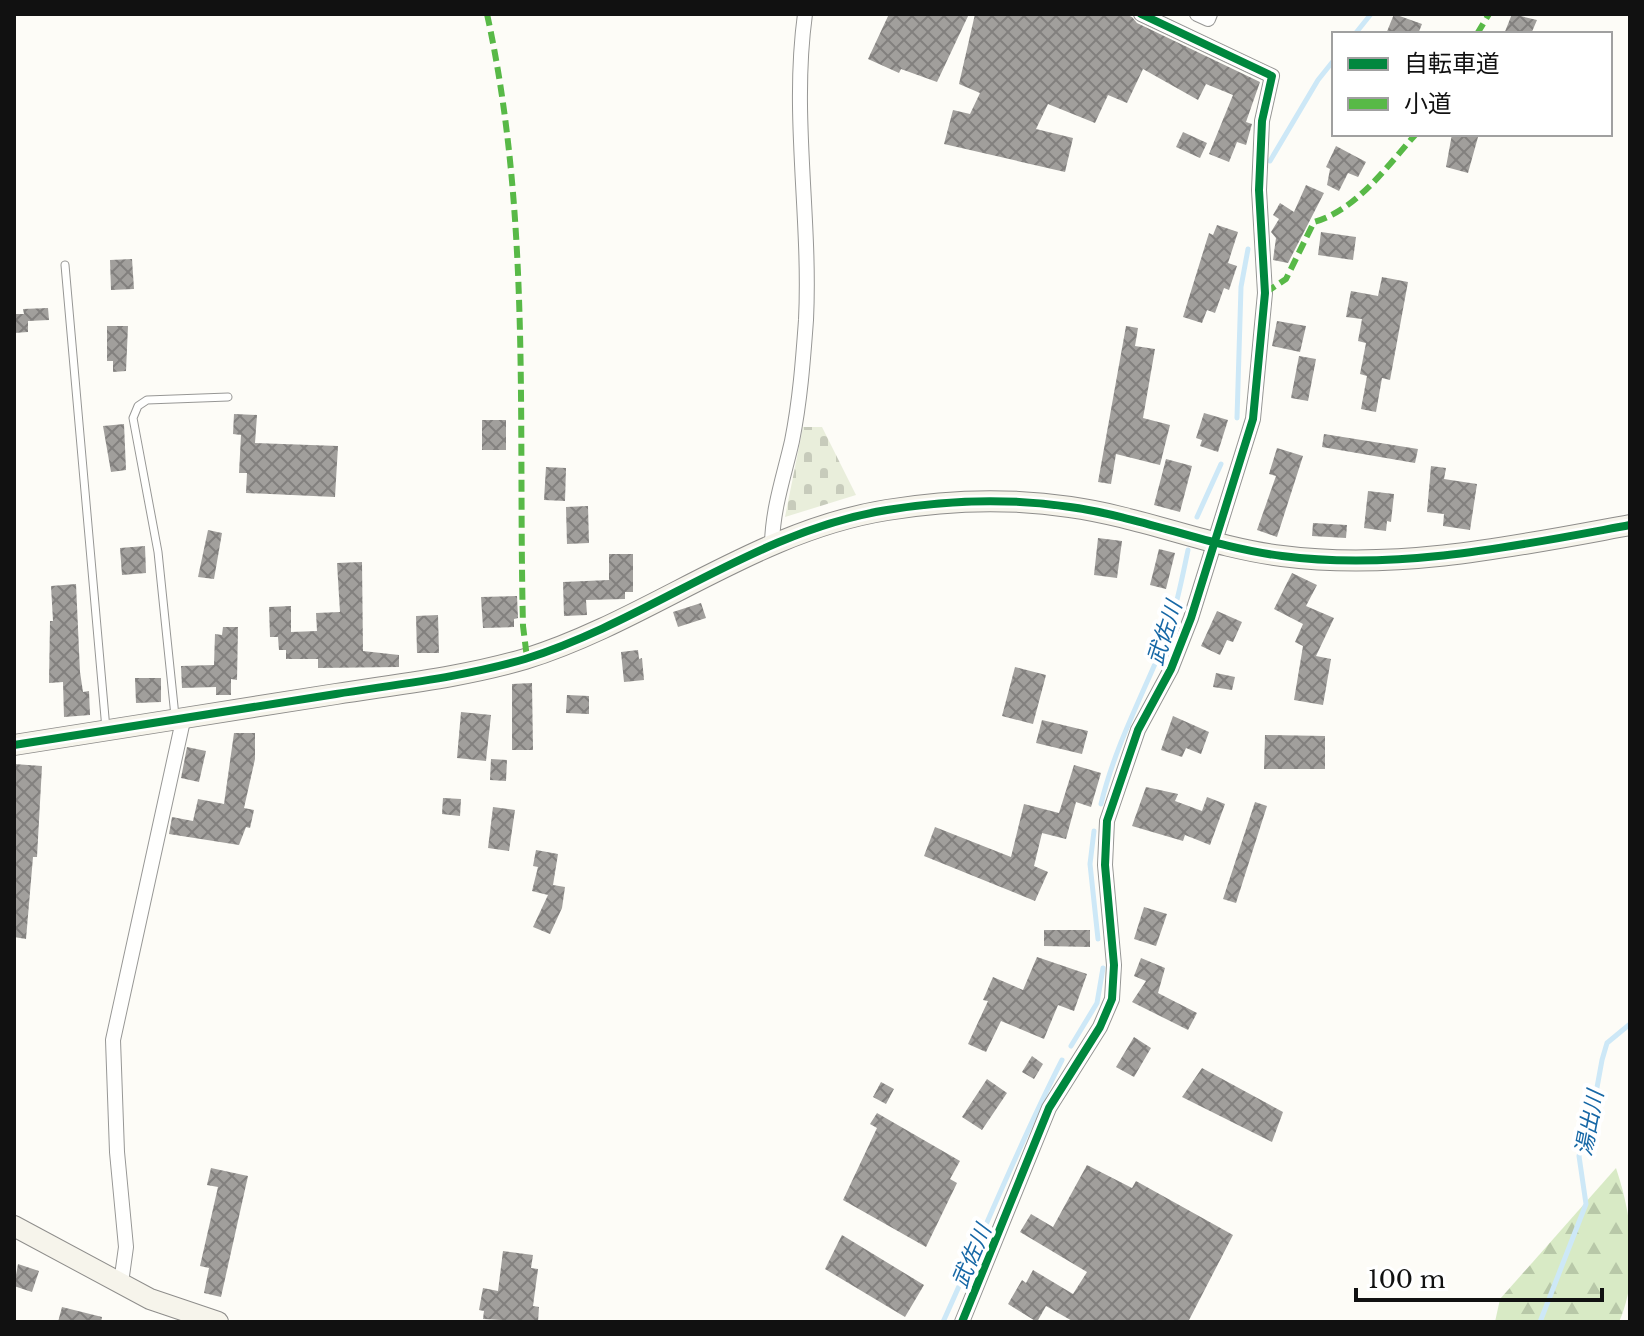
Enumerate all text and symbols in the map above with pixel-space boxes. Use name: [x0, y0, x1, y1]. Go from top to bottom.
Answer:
legend: [1332, 32, 1612, 136]
text: 自転車道: [1404, 49, 1500, 78]
text: 小道: [1404, 89, 1452, 118]
water label: 武佐川: [1141, 596, 1188, 669]
water label: 湯出川: [1570, 1086, 1609, 1158]
water label: 武佐川: [946, 1219, 998, 1292]
scale bar: [1356, 1252, 1602, 1302]
text: 100 m: [1368, 1265, 1446, 1294]

